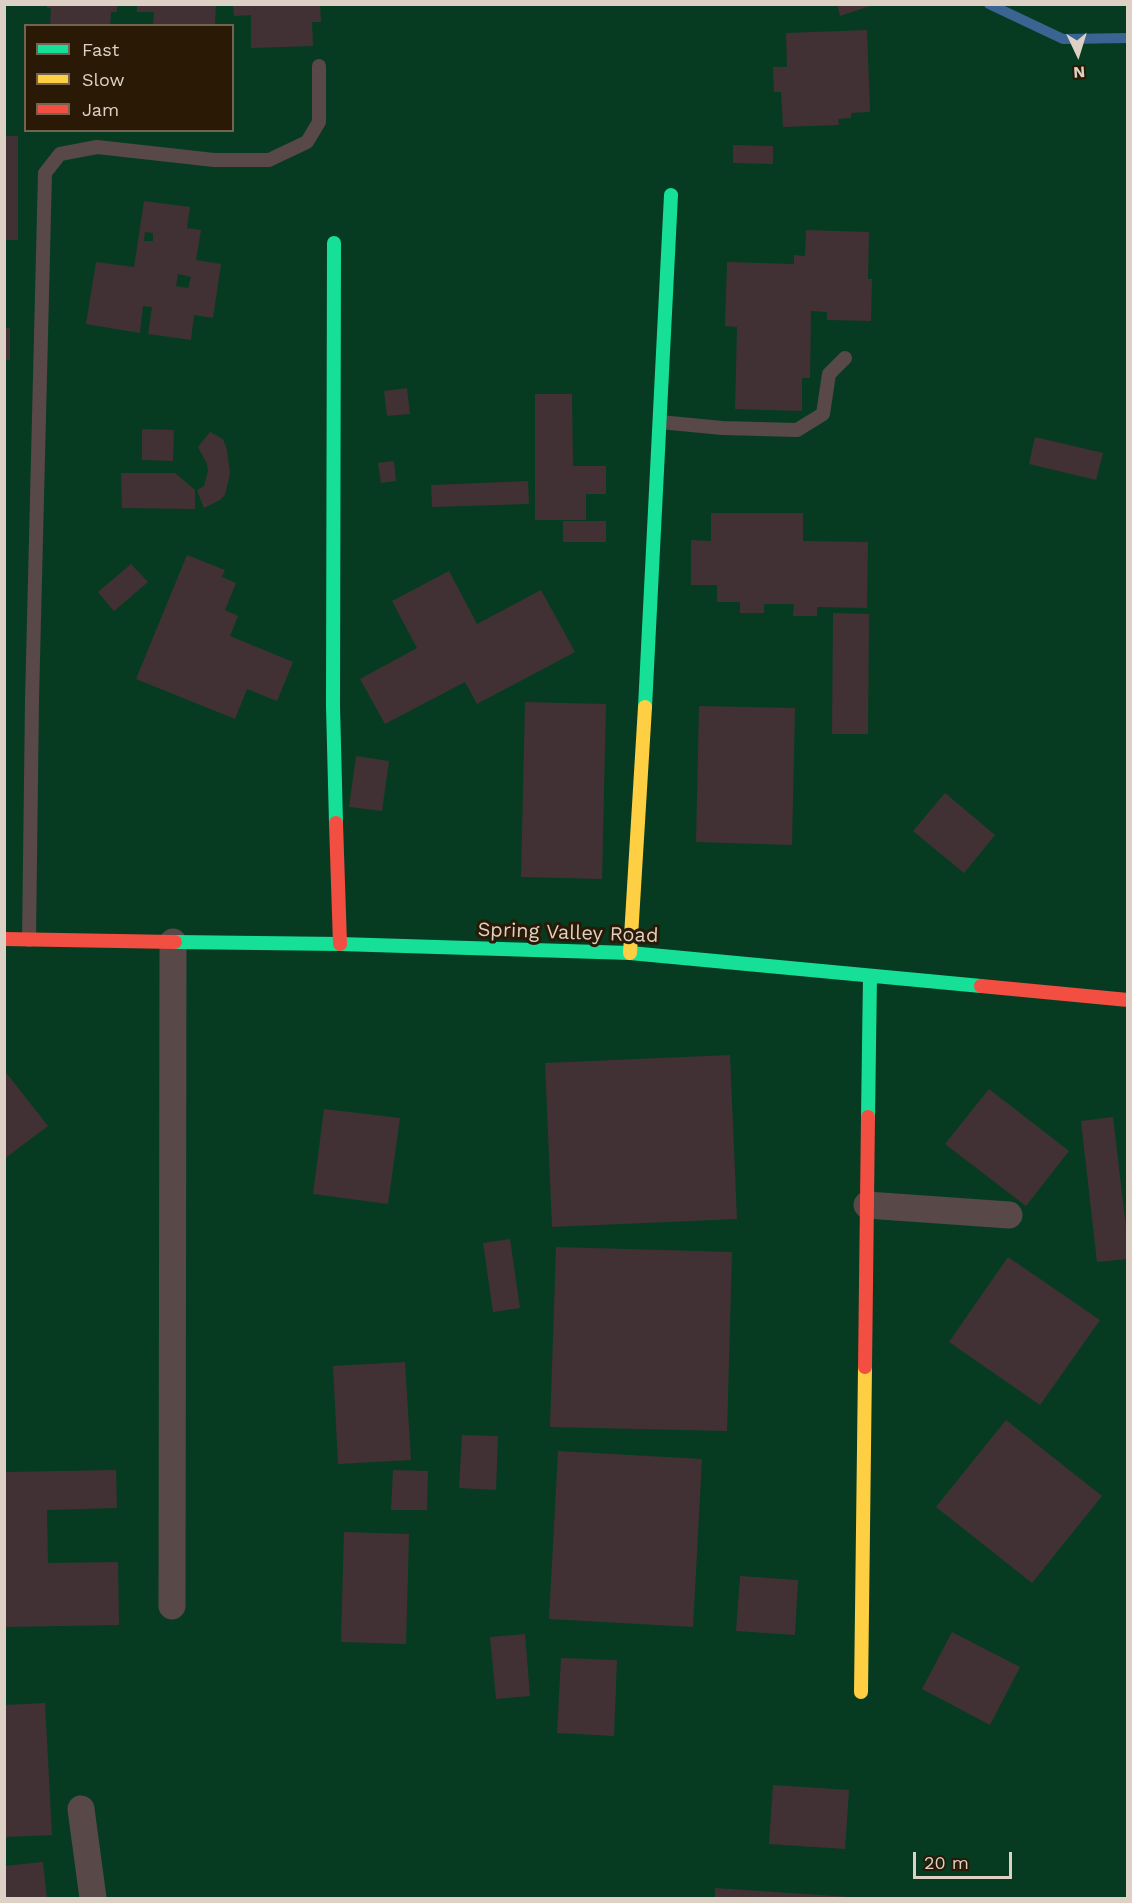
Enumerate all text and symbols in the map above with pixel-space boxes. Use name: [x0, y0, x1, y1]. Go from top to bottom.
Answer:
legend: [24, 24, 234, 132]
north arrow: [1048, 24, 1108, 84]
text: Fast: [82, 39, 119, 60]
text: N: [1073, 63, 1086, 82]
text: Slow: [82, 69, 125, 90]
text: Jam: [82, 99, 119, 120]
street label: Spring Valley Road: [477, 918, 659, 948]
scale bar: [916, 1840, 1015, 1878]
text: 20 m: [924, 1852, 969, 1873]

